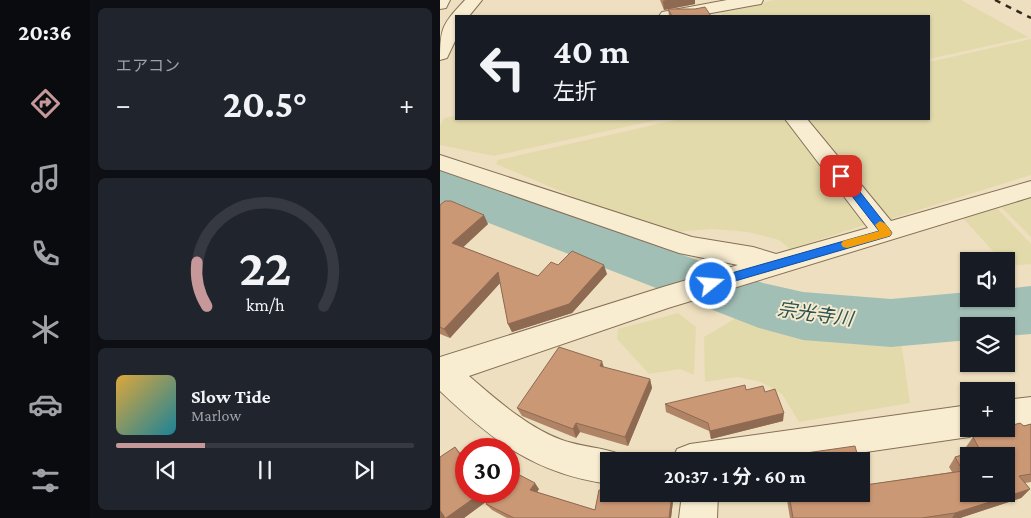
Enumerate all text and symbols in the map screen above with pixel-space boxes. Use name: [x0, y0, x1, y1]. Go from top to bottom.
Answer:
text: 20:36: [18, 20, 72, 45]
text: 40 m: [553, 32, 630, 71]
icon: left: [470, 35, 535, 100]
text: エアコン: [116, 57, 180, 74]
text: 左折: [553, 79, 597, 104]
text: 20.5°: [223, 83, 307, 125]
icon: directions: [28, 86, 63, 121]
text: −: [116, 89, 131, 120]
text: +: [399, 89, 414, 120]
pin: [820, 155, 862, 197]
icon: music: [28, 161, 63, 196]
icon: arrive: [827, 162, 855, 190]
icon: phone: [28, 236, 63, 271]
text: 22: [239, 238, 291, 296]
map controls: [960, 252, 1015, 502]
button: sound: [960, 252, 1015, 307]
position arrow: [684, 257, 736, 309]
text: km/h: [246, 295, 285, 315]
water label: 宗光寺川: [776, 298, 856, 330]
icon: climate: [28, 312, 63, 347]
button: layers: [960, 317, 1015, 372]
button: +: [960, 382, 1015, 437]
text: Slow Tide: [191, 386, 271, 407]
icon: car: [28, 387, 63, 422]
text: Marlow: [191, 407, 241, 424]
speed limit sign: 30: [455, 438, 520, 503]
button: −: [960, 447, 1015, 502]
icon: previous: [152, 456, 180, 484]
icon: pause: [251, 456, 279, 484]
icon: next: [350, 456, 378, 484]
icon: filters: [28, 463, 63, 498]
text: 20:37 · 1 分 · 60 m: [664, 466, 806, 487]

